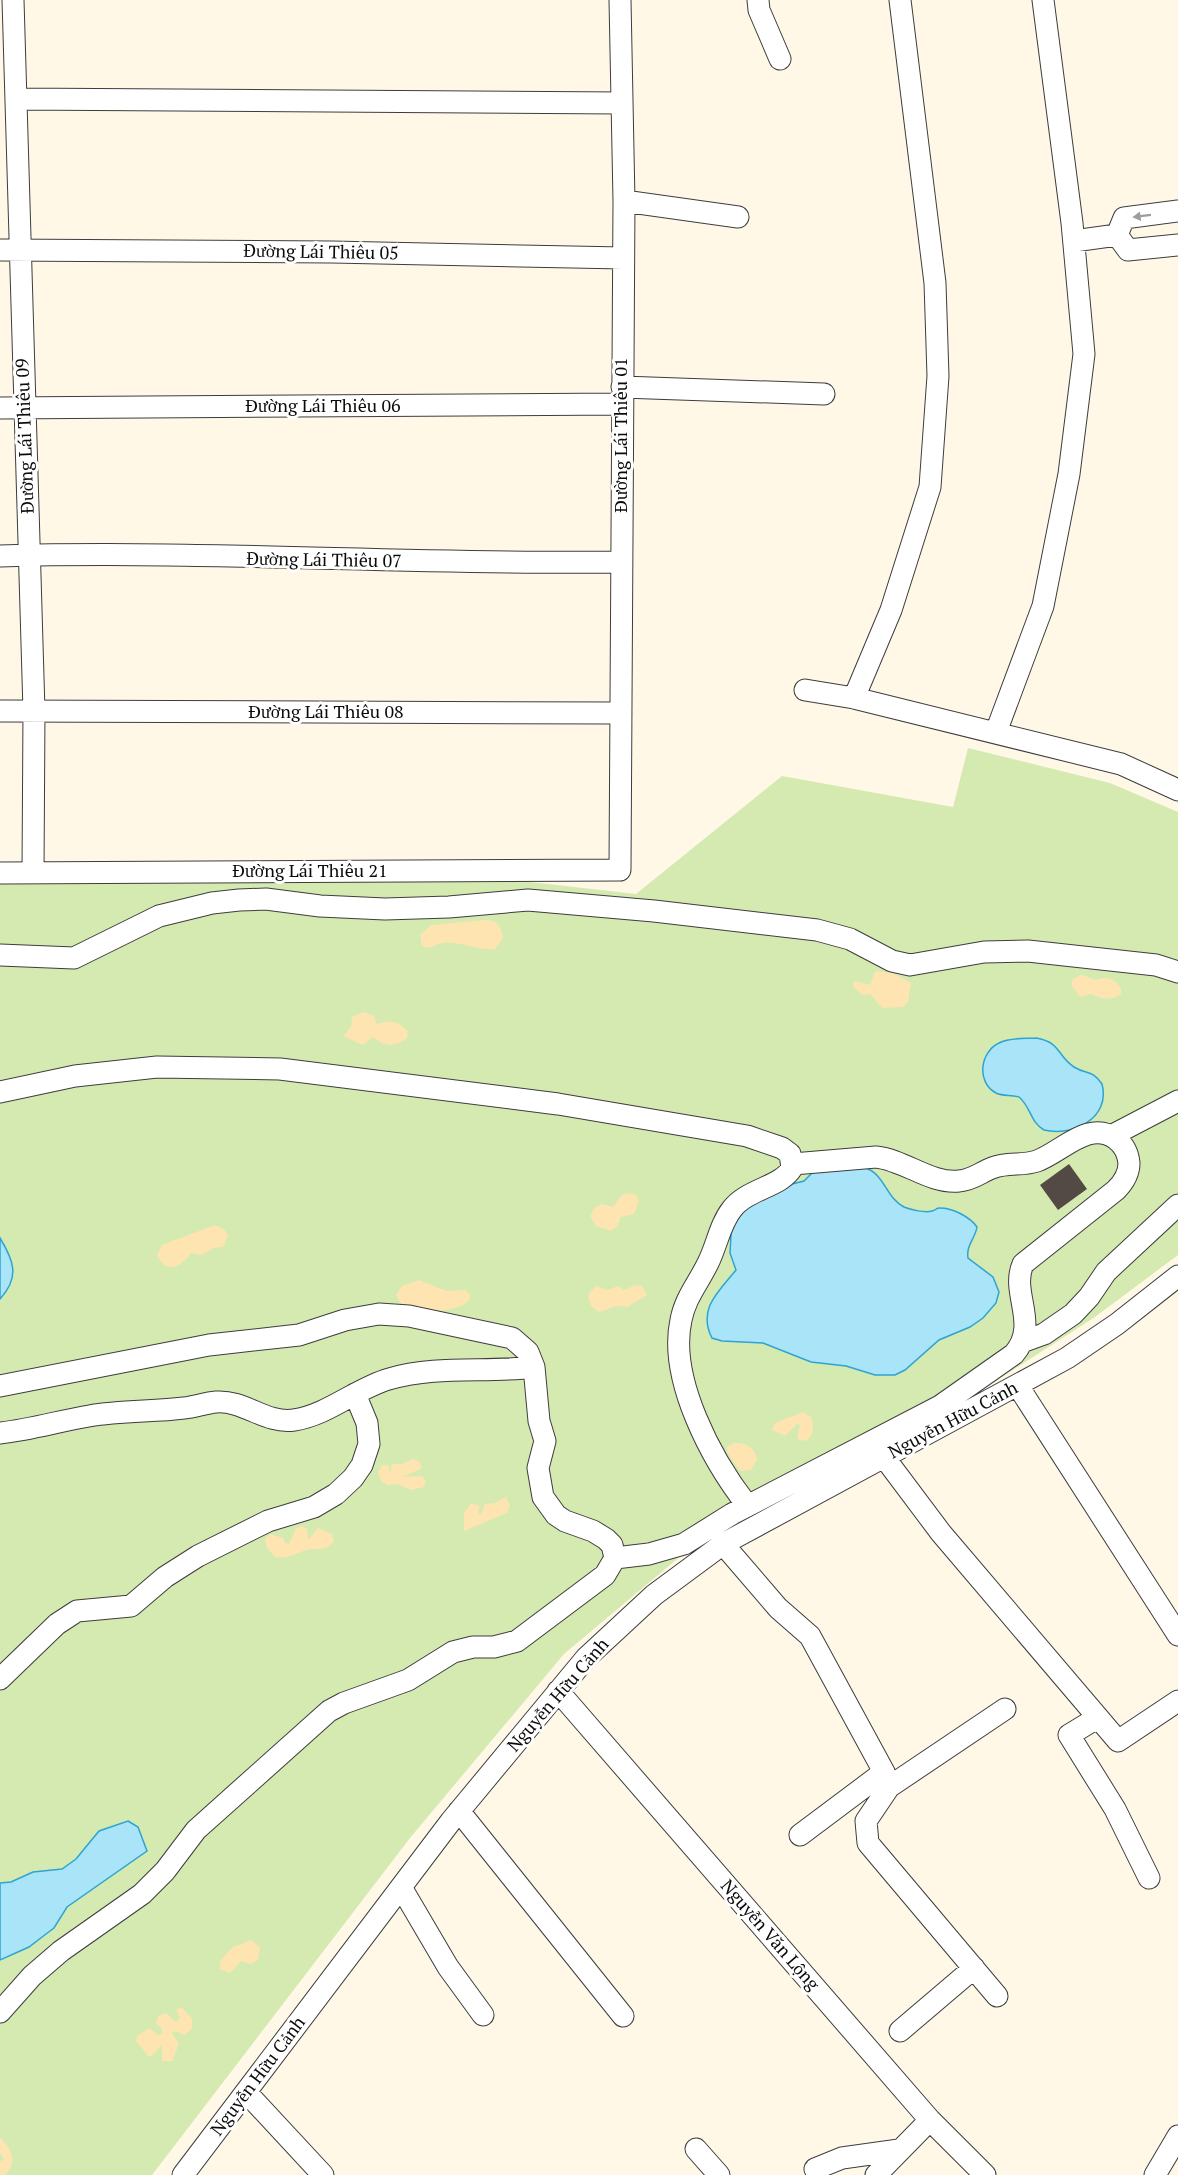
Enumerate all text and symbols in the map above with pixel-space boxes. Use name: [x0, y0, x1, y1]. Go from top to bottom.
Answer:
one-way arrow: [1132, 211, 1151, 220]
street label: Đường Lái Thiêu 05: [243, 238, 399, 264]
street label: Đường Lái Thiêu 01: [608, 357, 632, 513]
street label: Đường Lái Thiêu 09: [9, 358, 39, 514]
street label: Đường Lái Thiêu 06: [245, 393, 401, 417]
street label: Đường Lái Thiêu 07: [246, 546, 402, 572]
street label: Đường Lái Thiêu 08: [248, 699, 404, 723]
street label: Đường Lái Thiêu 21: [232, 858, 388, 882]
street label: Nguyễn Hữu Cảnh: [884, 1375, 1022, 1463]
street label: Nguyễn Hữu Cảnh: [501, 1632, 614, 1756]
street label: Nguyễn Văn Lộng: [716, 1874, 826, 1995]
street label: Nguyễn Hữu Cảnh: [204, 2011, 310, 2140]

